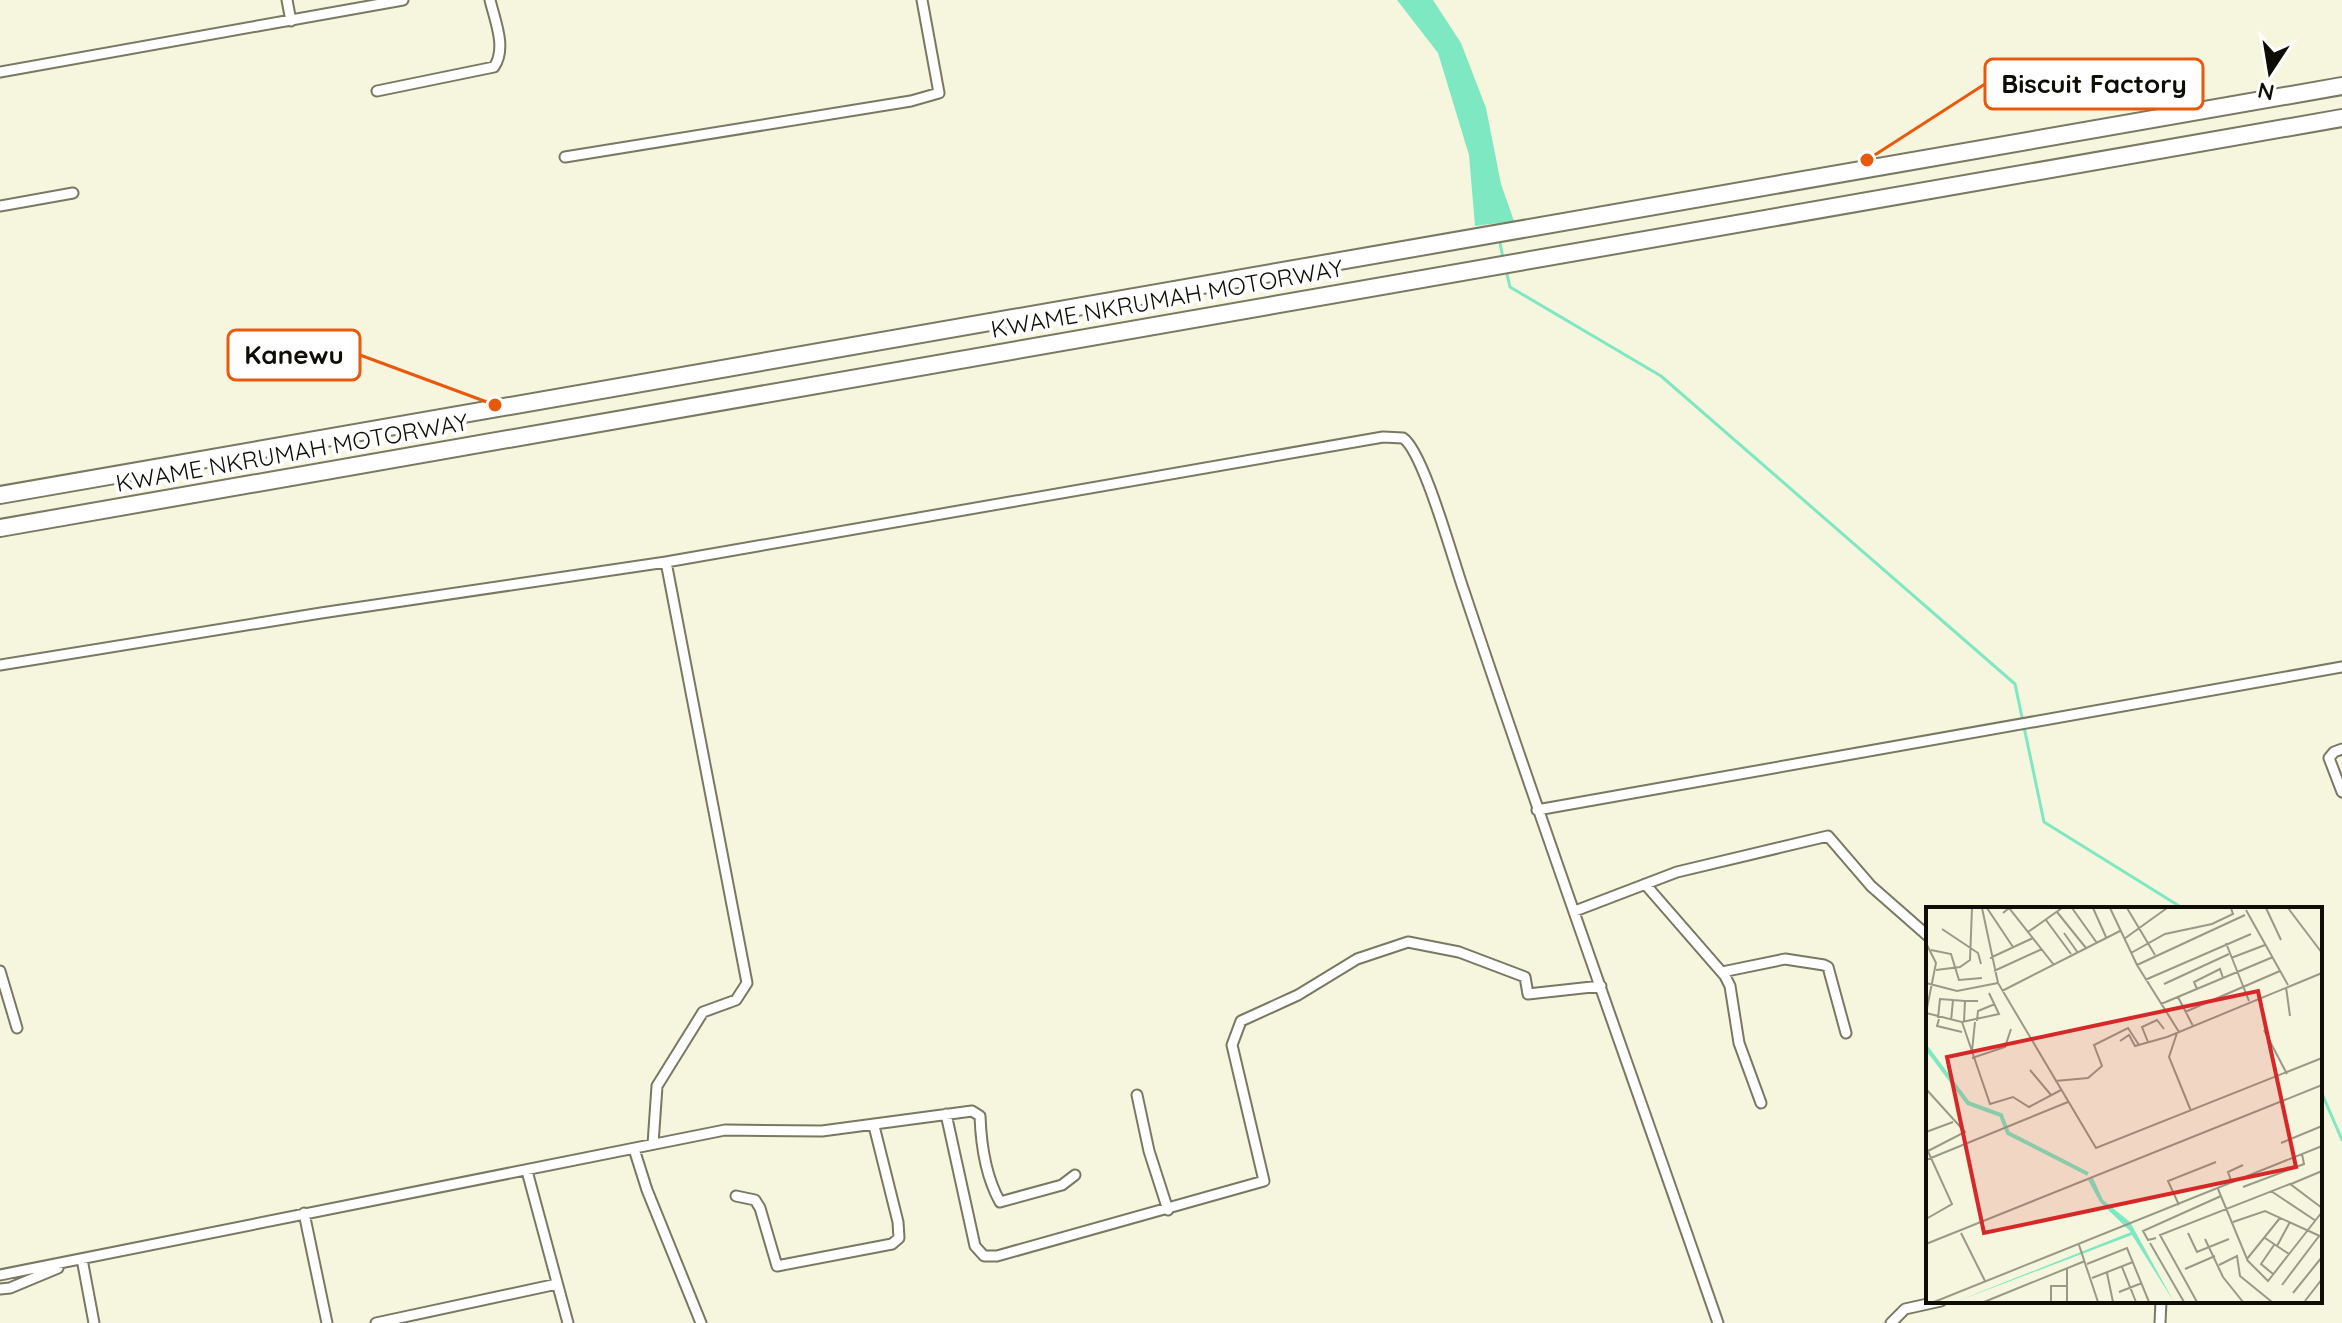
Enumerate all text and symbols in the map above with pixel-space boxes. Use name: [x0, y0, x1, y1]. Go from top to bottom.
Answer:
north arrow: [2230, 32, 2310, 112]
callout: Biscuit Factory: [1985, 59, 2203, 109]
text: Biscuit Factory: [2001, 67, 2187, 100]
text: N: [2255, 76, 2277, 107]
street label: KWAME NKRUMAH MOTORWAY: [988, 252, 1345, 344]
callout: Kanewu: [228, 330, 360, 380]
text: Kanewu: [244, 338, 344, 371]
street label: KWAME NKRUMAH MOTORWAY: [113, 406, 470, 498]
inset map: [1926, 907, 2322, 1303]

